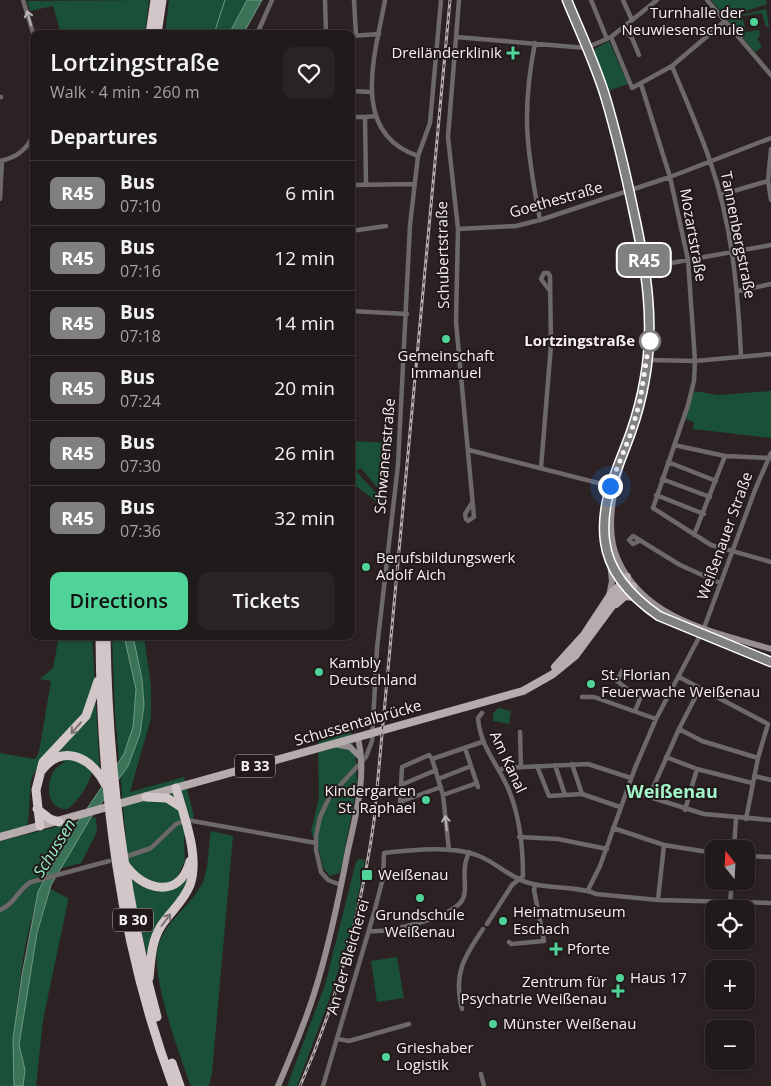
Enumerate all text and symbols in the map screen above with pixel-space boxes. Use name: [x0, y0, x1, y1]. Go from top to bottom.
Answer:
place label: Turnhalle der Neuwiesenschule: [622, 2, 744, 39]
one-way arrow: [23, 10, 33, 26]
marker: Turnhalle der Neuwiesenschule: [748, 16, 760, 28]
place label: Dreiländerklinik: [391, 42, 502, 62]
text: Lortzingstraße: [50, 45, 220, 78]
marker: Dreiländerklinik: [506, 46, 520, 60]
button: heart: [283, 47, 335, 99]
text: Walk · 4 min · 260 m: [50, 81, 200, 103]
text: Departures: [50, 124, 157, 150]
text: Bus: [120, 169, 155, 195]
street label: Tannenbergstraße: [717, 169, 761, 300]
street label: Goethestraße: [507, 176, 605, 222]
text: 6 min: [285, 180, 335, 206]
text: R45: [61, 181, 94, 205]
street label: Mozartstraße: [676, 187, 712, 283]
text: 07:10: [120, 195, 161, 217]
street label: Schubertstraße: [431, 201, 453, 309]
text: Bus: [120, 234, 155, 260]
line badge: R45: [615, 244, 673, 276]
text: 12 min: [274, 245, 335, 271]
text: R45: [61, 246, 94, 270]
text: R45: [628, 248, 660, 272]
text: 07:16: [120, 260, 161, 282]
text: Bus: [120, 299, 155, 325]
text: 14 min: [274, 310, 335, 336]
text: R45: [61, 311, 94, 335]
text: 07:18: [120, 325, 161, 347]
place label: Lortzingstraße: [524, 330, 635, 350]
marker: Lortzingstraße: [639, 330, 661, 352]
marker: Gemeinschaft Immanuel: [440, 333, 452, 345]
place label: Gemeinschaft Immanuel: [398, 345, 494, 382]
text: Bus: [120, 364, 155, 390]
text: 20 min: [274, 375, 335, 401]
text: R45: [61, 376, 94, 400]
text: 07:24: [120, 390, 161, 412]
street label: Schwanenstraße: [369, 397, 399, 515]
text: Bus: [120, 429, 155, 455]
text: 26 min: [274, 440, 335, 466]
text: R45: [61, 441, 94, 465]
text: 07:30: [120, 455, 161, 477]
street label: Weißenauer Straße: [692, 469, 757, 602]
your location: [598, 474, 623, 499]
text: Bus: [120, 494, 155, 520]
text: 32 min: [274, 505, 335, 531]
text: R45: [61, 506, 94, 530]
text: 07:36: [120, 520, 161, 542]
place label: Berufsbildungswerk Adolf Aich: [376, 547, 515, 584]
marker: Berufsbildungswerk Adolf Aich: [360, 561, 372, 573]
button: Directions: [50, 572, 188, 630]
button: Tickets: [198, 572, 335, 630]
place label: Kambly Deutschland: [329, 652, 417, 689]
place label: St. Florian Feuerwache Weißenau: [601, 664, 760, 701]
marker: Kambly Deutschland: [313, 666, 325, 678]
marker: St. Florian Feuerwache Weißenau: [585, 678, 597, 690]
street label: Schussentalbrücke: [292, 694, 424, 750]
one-way arrow: [70, 722, 82, 735]
street label: Am Kanal: [486, 727, 532, 796]
road number: B 33: [235, 754, 275, 778]
district label: Weißenau: [626, 779, 718, 803]
place label: Kindergarten St. Raphael: [325, 780, 416, 817]
marker: Kindergarten St. Raphael: [420, 794, 432, 806]
water label: Schussen: [28, 815, 80, 881]
one-way arrow: [441, 815, 451, 831]
north arrow: [705, 840, 755, 890]
map controls: [705, 840, 755, 1070]
place label: Weißenau: [378, 864, 449, 884]
marker: Weißenau: [360, 868, 374, 882]
marker: Grundschule Weißenau: [414, 892, 426, 904]
street label: An der Bleicherei: [321, 897, 373, 1017]
button: locate: [705, 900, 755, 950]
place label: Heimatmuseum Eschach: [513, 901, 626, 938]
place label: Grundschule Weißenau: [375, 904, 465, 941]
road number: B 30: [113, 908, 153, 932]
one-way arrow: [161, 913, 171, 927]
marker: Heimatmuseum Eschach: [497, 915, 509, 927]
place label: Pforte: [567, 938, 610, 958]
marker: Pforte: [549, 942, 563, 956]
button: +: [705, 960, 755, 1010]
place label: Haus 17: [630, 967, 687, 987]
place label: Zentrum für Psychatrie Weißenau: [460, 971, 607, 1008]
marker: Haus 17: [614, 972, 626, 984]
marker: Zentrum für Psychatrie Weißenau: [611, 984, 625, 998]
place label: Münster Weißenau: [503, 1013, 636, 1033]
marker: Münster Weißenau: [487, 1018, 499, 1030]
button: −: [705, 1020, 755, 1070]
place label: Grieshaber Logistik: [396, 1037, 474, 1074]
marker: Grieshaber Logistik: [380, 1051, 392, 1063]

